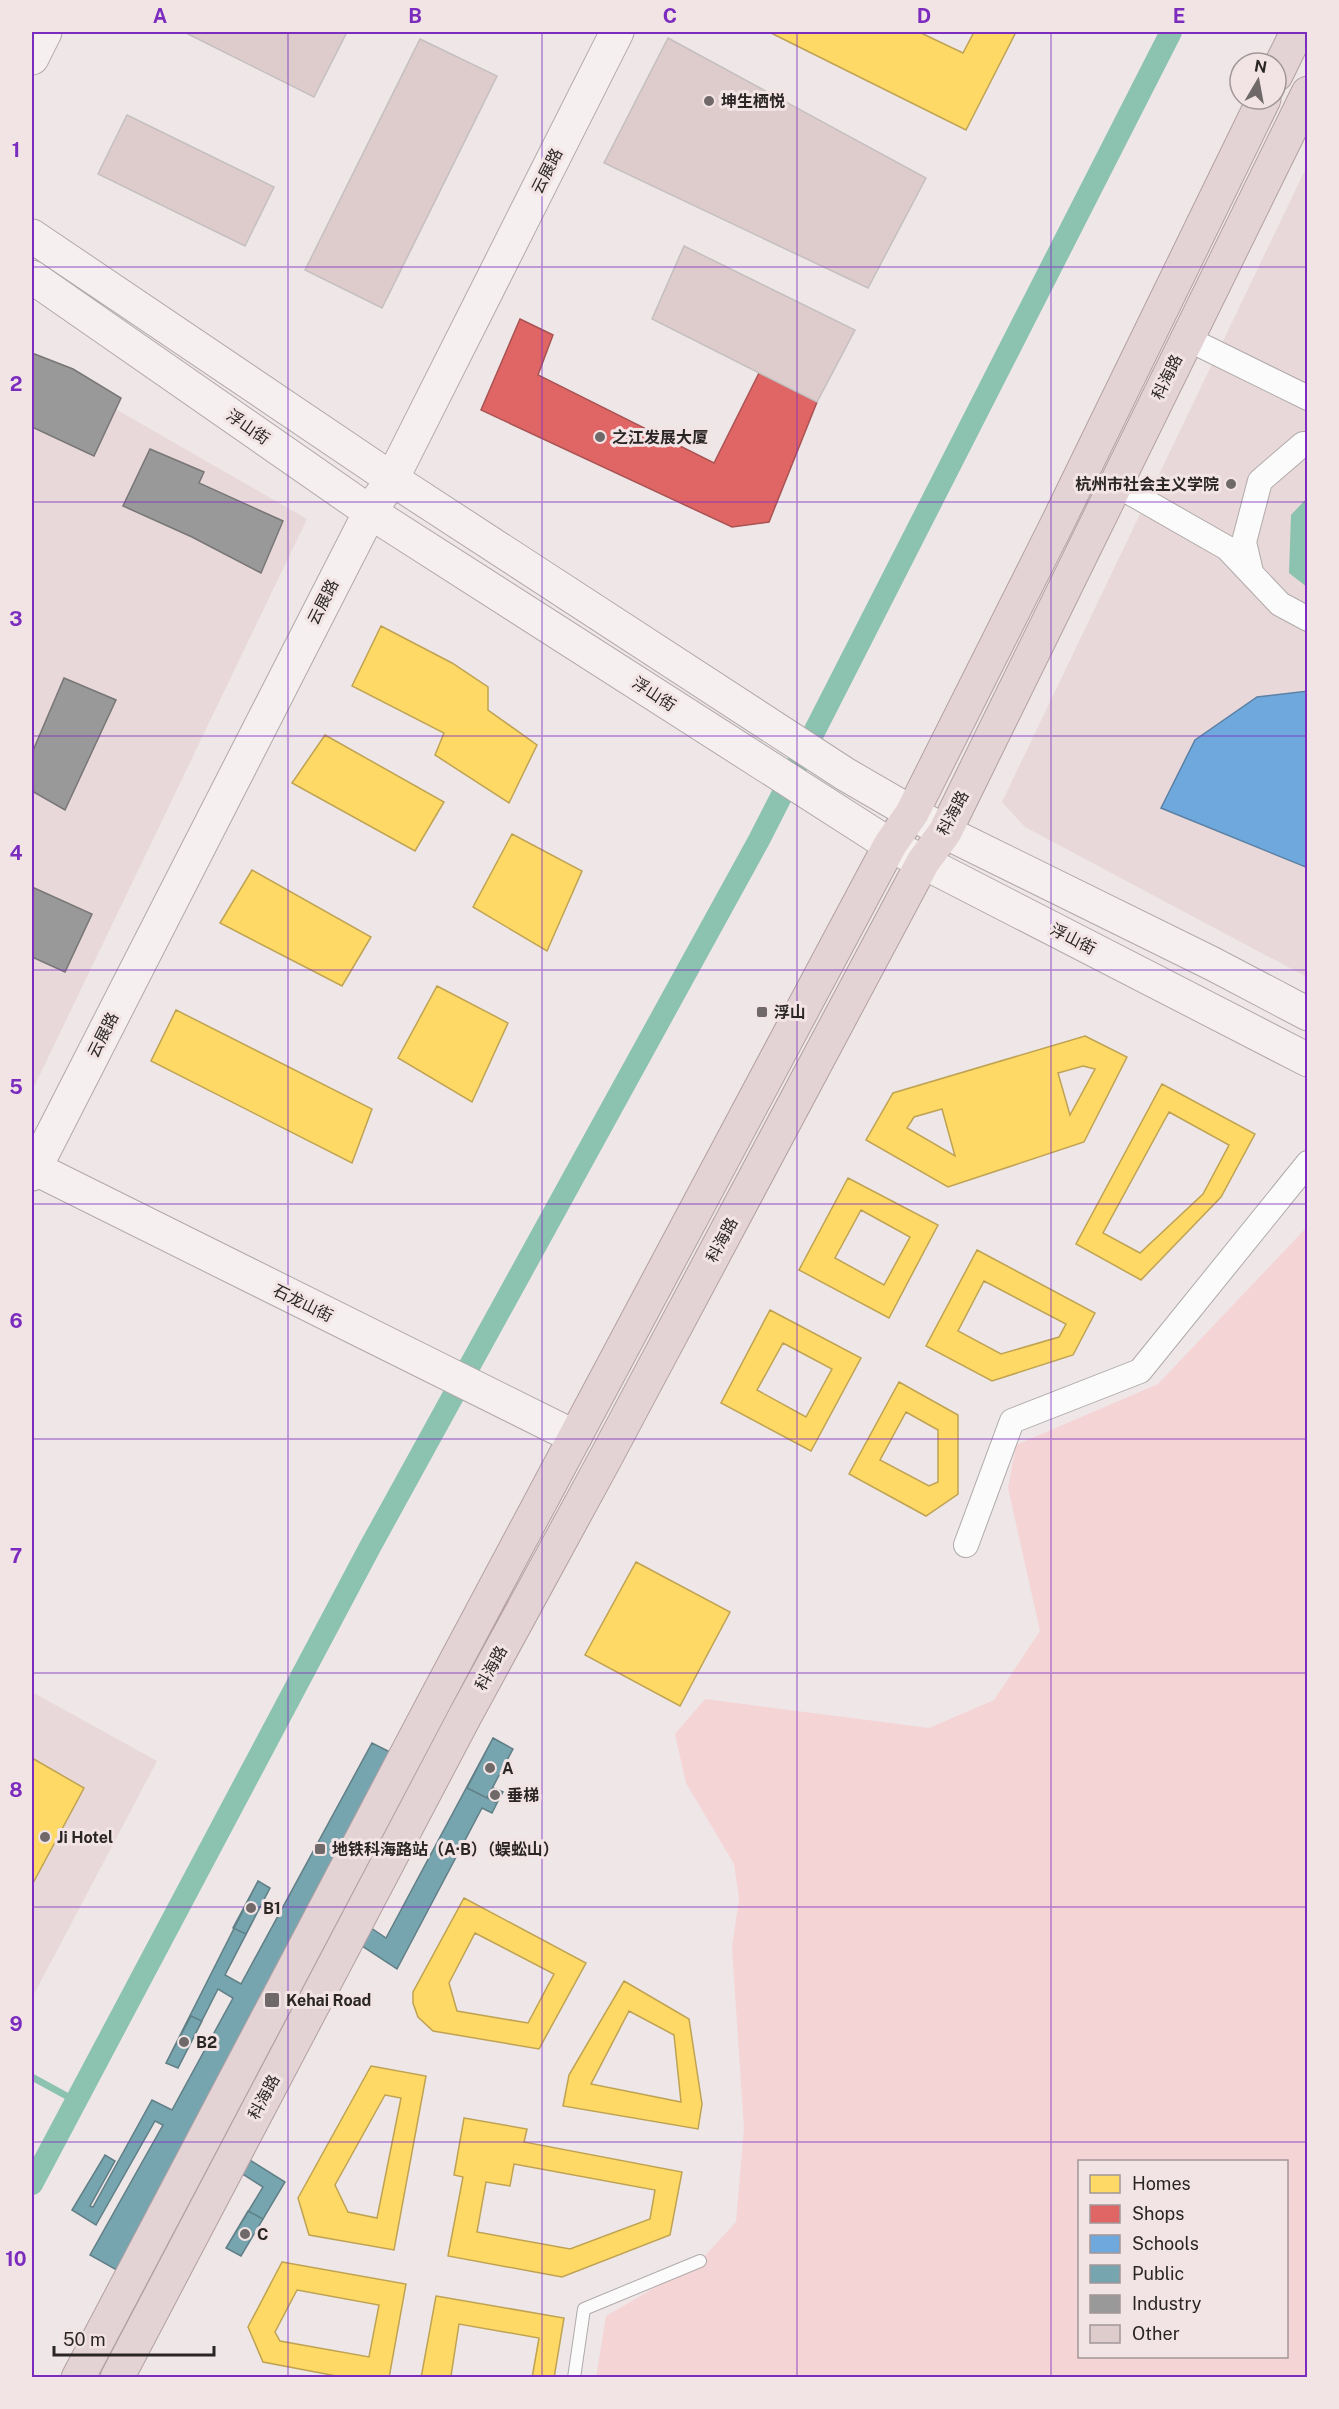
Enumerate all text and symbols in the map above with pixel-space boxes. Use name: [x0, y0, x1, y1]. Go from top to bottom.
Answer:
text: A: [153, 4, 167, 28]
text: B: [408, 4, 422, 28]
text: C: [663, 4, 677, 28]
text: D: [917, 4, 931, 28]
text: E: [1173, 4, 1185, 28]
north arrow: [1228, 51, 1288, 111]
text: N: [1253, 56, 1268, 77]
place label: 坤生栖悦: [721, 92, 785, 111]
marker: 坤生栖悦: [702, 94, 716, 108]
text: 1: [12, 138, 20, 162]
street label: 云展路: [528, 145, 566, 197]
street label: 科海路: [1148, 351, 1186, 403]
text: 2: [10, 372, 22, 396]
street label: 浮山街: [223, 405, 273, 449]
place label: 之江发展大厦: [612, 428, 708, 447]
marker: 之江发展大厦: [593, 430, 607, 444]
place label: 杭州市社会主义学院: [1075, 475, 1219, 494]
marker: 杭州市社会主义学院: [1224, 477, 1238, 491]
street label: 云展路: [304, 576, 342, 628]
text: 3: [9, 607, 23, 631]
street label: 浮山街: [629, 673, 679, 715]
street label: 科海路: [933, 787, 973, 839]
text: 4: [9, 841, 23, 865]
street label: 浮山街: [1047, 920, 1099, 958]
place label: 浮山: [774, 1003, 806, 1022]
marker: 浮山: [755, 1005, 769, 1019]
street label: 云展路: [84, 1009, 122, 1061]
text: 5: [9, 1075, 23, 1099]
street label: 科海路: [702, 1214, 742, 1266]
street label: 石龙山街: [270, 1280, 336, 1326]
text: 6: [9, 1309, 23, 1333]
text: 7: [10, 1544, 22, 1568]
street label: 科海路: [471, 1642, 511, 1694]
place label: A: [502, 1759, 514, 1778]
marker: A: [483, 1761, 497, 1775]
text: 8: [9, 1778, 23, 1802]
place label: 垂梯: [507, 1786, 539, 1805]
marker: 垂梯: [488, 1788, 502, 1802]
place label: Ji Hotel: [57, 1828, 113, 1847]
marker: Ji Hotel: [38, 1830, 52, 1844]
place label: 地铁科海路站（A·B）（蜈蚣山）: [332, 1840, 559, 1859]
marker: 地铁科海路站（A·B）（蜈蚣山）: [313, 1842, 327, 1856]
place label: B1: [263, 1899, 281, 1918]
marker: B1: [244, 1901, 258, 1915]
marker: Kehai Road: [263, 1991, 281, 2009]
place label: Kehai Road: [286, 1991, 371, 2010]
text: 9: [9, 2012, 23, 2036]
place label: B2: [196, 2033, 217, 2052]
marker: B2: [177, 2035, 191, 2049]
street label: 科海路: [244, 2071, 284, 2123]
legend: [1078, 2160, 1288, 2358]
text: Homes: [1132, 2173, 1191, 2194]
text: Shops: [1132, 2203, 1184, 2224]
place label: C: [257, 2225, 269, 2244]
marker: C: [238, 2227, 252, 2241]
text: Schools: [1132, 2233, 1199, 2254]
text: 10: [5, 2247, 27, 2271]
text: Public: [1132, 2263, 1184, 2284]
text: Industry: [1132, 2293, 1202, 2314]
scale bar: [54, 2319, 214, 2357]
text: Other: [1132, 2323, 1180, 2344]
text: 50 m: [63, 2329, 106, 2350]

